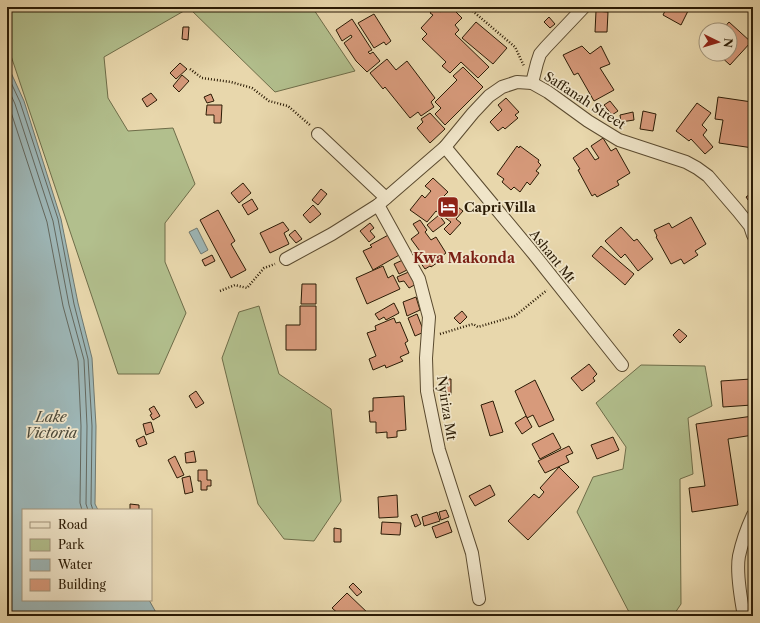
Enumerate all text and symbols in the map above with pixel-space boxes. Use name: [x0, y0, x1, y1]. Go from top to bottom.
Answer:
north arrow: [698, 22, 738, 62]
text: N: [721, 37, 735, 49]
street label: Saffanah Street: [541, 68, 629, 132]
hotel icon: Capri Villa: [435, 194, 461, 220]
place label: Capri Villa: [464, 199, 536, 215]
street label: Ashant Mt: [526, 225, 580, 286]
district label: Kwa Makonda: [413, 249, 516, 267]
street label: Nyiriza Mt: [434, 374, 460, 442]
water label: Lake Victoria: [25, 408, 78, 442]
legend: [22, 509, 152, 601]
text: Road: [58, 517, 88, 532]
text: Park: [58, 537, 85, 552]
text: Water: [57, 557, 92, 572]
text: Building: [58, 577, 106, 592]

